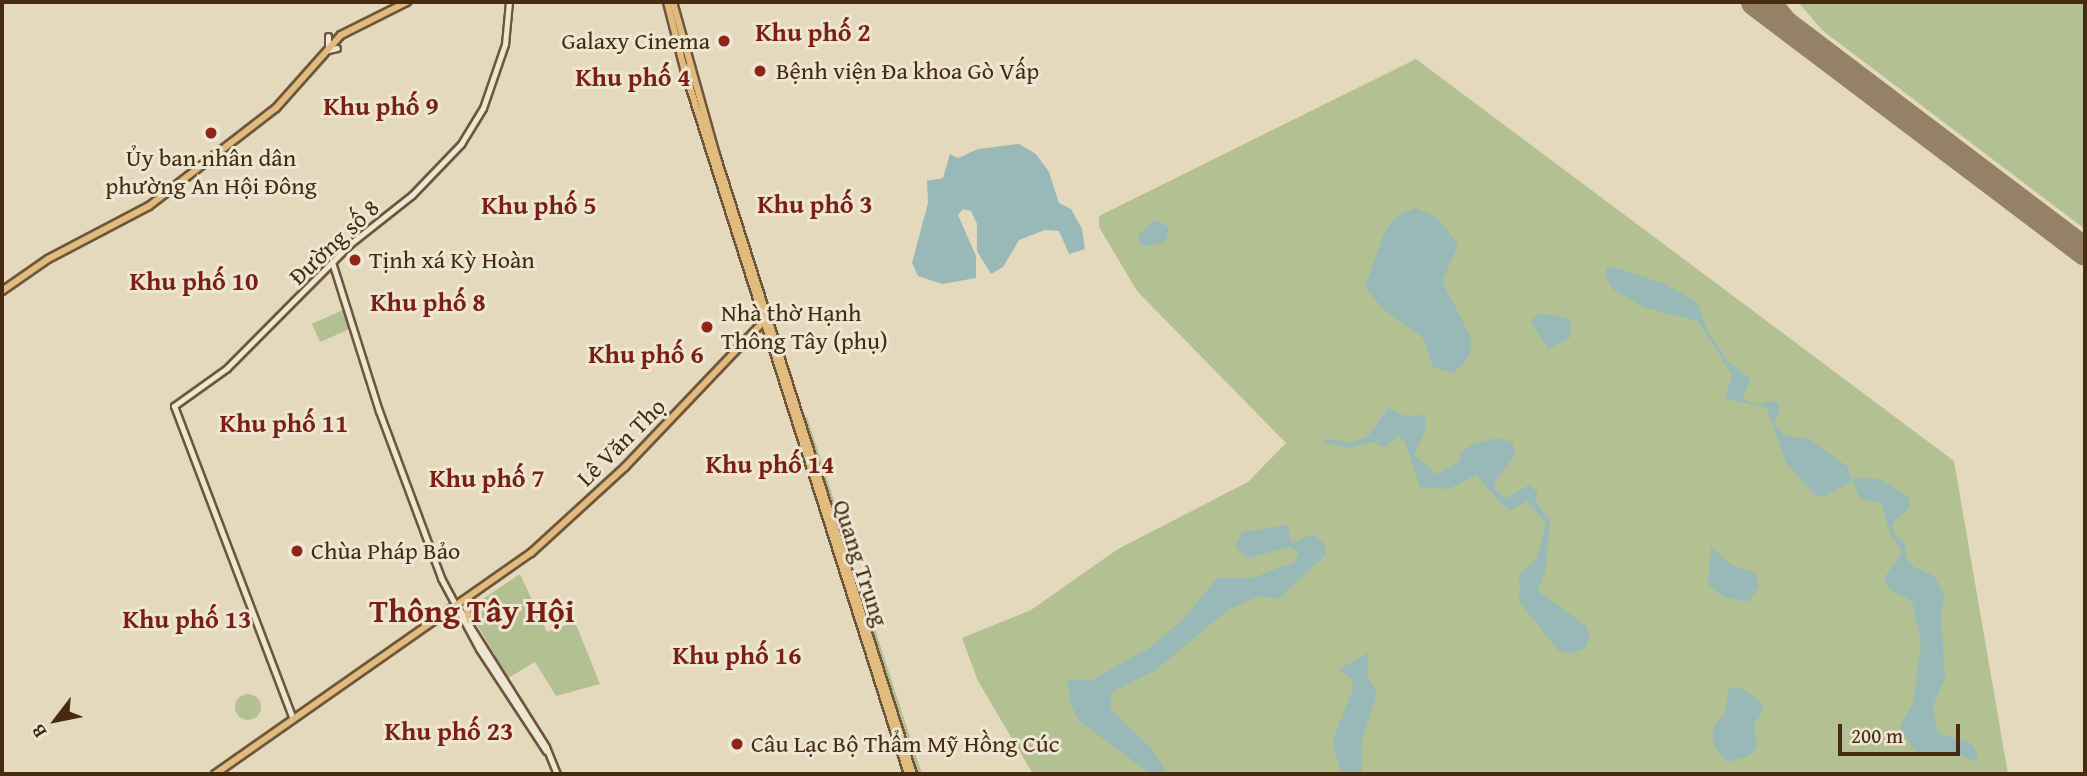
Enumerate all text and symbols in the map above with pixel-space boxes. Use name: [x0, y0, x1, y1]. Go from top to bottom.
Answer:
district label: Khu phố 2: [755, 16, 871, 48]
place label: Galaxy Cinema: [562, 27, 710, 55]
marker: Galaxy Cinema: [716, 33, 732, 49]
place label: Bệnh viện Đa khoa Gò Vấp: [776, 57, 1039, 85]
district label: Khu phố 4: [575, 61, 691, 93]
marker: Bệnh viện Đa khoa Gò Vấp: [750, 61, 770, 81]
district label: Khu phố 9: [323, 90, 439, 122]
marker: Ủy ban nhân dân phường An Hội Đông: [203, 125, 219, 141]
place label: Ủy ban nhân dân phường An Hội Đông: [105, 144, 317, 200]
district label: Khu phố 3: [757, 188, 873, 220]
district label: Khu phố 5: [481, 189, 597, 221]
street label: Đường số 8: [283, 193, 385, 291]
place label: Tịnh xá Kỳ Hoàn: [369, 246, 535, 274]
marker: Tịnh xá Kỳ Hoàn: [347, 252, 363, 268]
district label: Khu phố 10: [129, 265, 259, 297]
district label: Khu phố 8: [370, 286, 486, 318]
place label: Nhà thờ Hạnh Thông Tây (phụ): [721, 299, 888, 355]
marker: Nhà thờ Hạnh Thông Tây (phụ): [699, 319, 715, 335]
district label: Khu phố 6: [588, 338, 704, 370]
street label: Lê Văn Thọ: [571, 392, 671, 492]
district label: Khu phố 11: [219, 407, 349, 439]
district label: Khu phố 14: [705, 448, 835, 480]
district label: Khu phố 7: [429, 462, 545, 494]
street label: Quang Trung: [827, 496, 895, 630]
place label: Chùa Pháp Bảo: [311, 537, 460, 565]
marker: Chùa Pháp Bảo: [289, 543, 305, 559]
district label: Thông Tây Hội: [369, 592, 575, 630]
district label: Khu phố 13: [122, 603, 252, 635]
district label: Khu phố 16: [672, 639, 802, 671]
north arrow: [21, 685, 91, 755]
scale bar: [1842, 710, 1965, 754]
district label: Khu phố 23: [384, 715, 514, 747]
text: B: [23, 719, 53, 744]
text: 200 m: [1851, 720, 1903, 751]
place label: Câu Lạc Bộ Thẩm Mỹ Hồng Cúc: [751, 730, 1059, 758]
marker: Câu Lạc Bộ Thẩm Mỹ Hồng Cúc: [729, 736, 745, 752]

